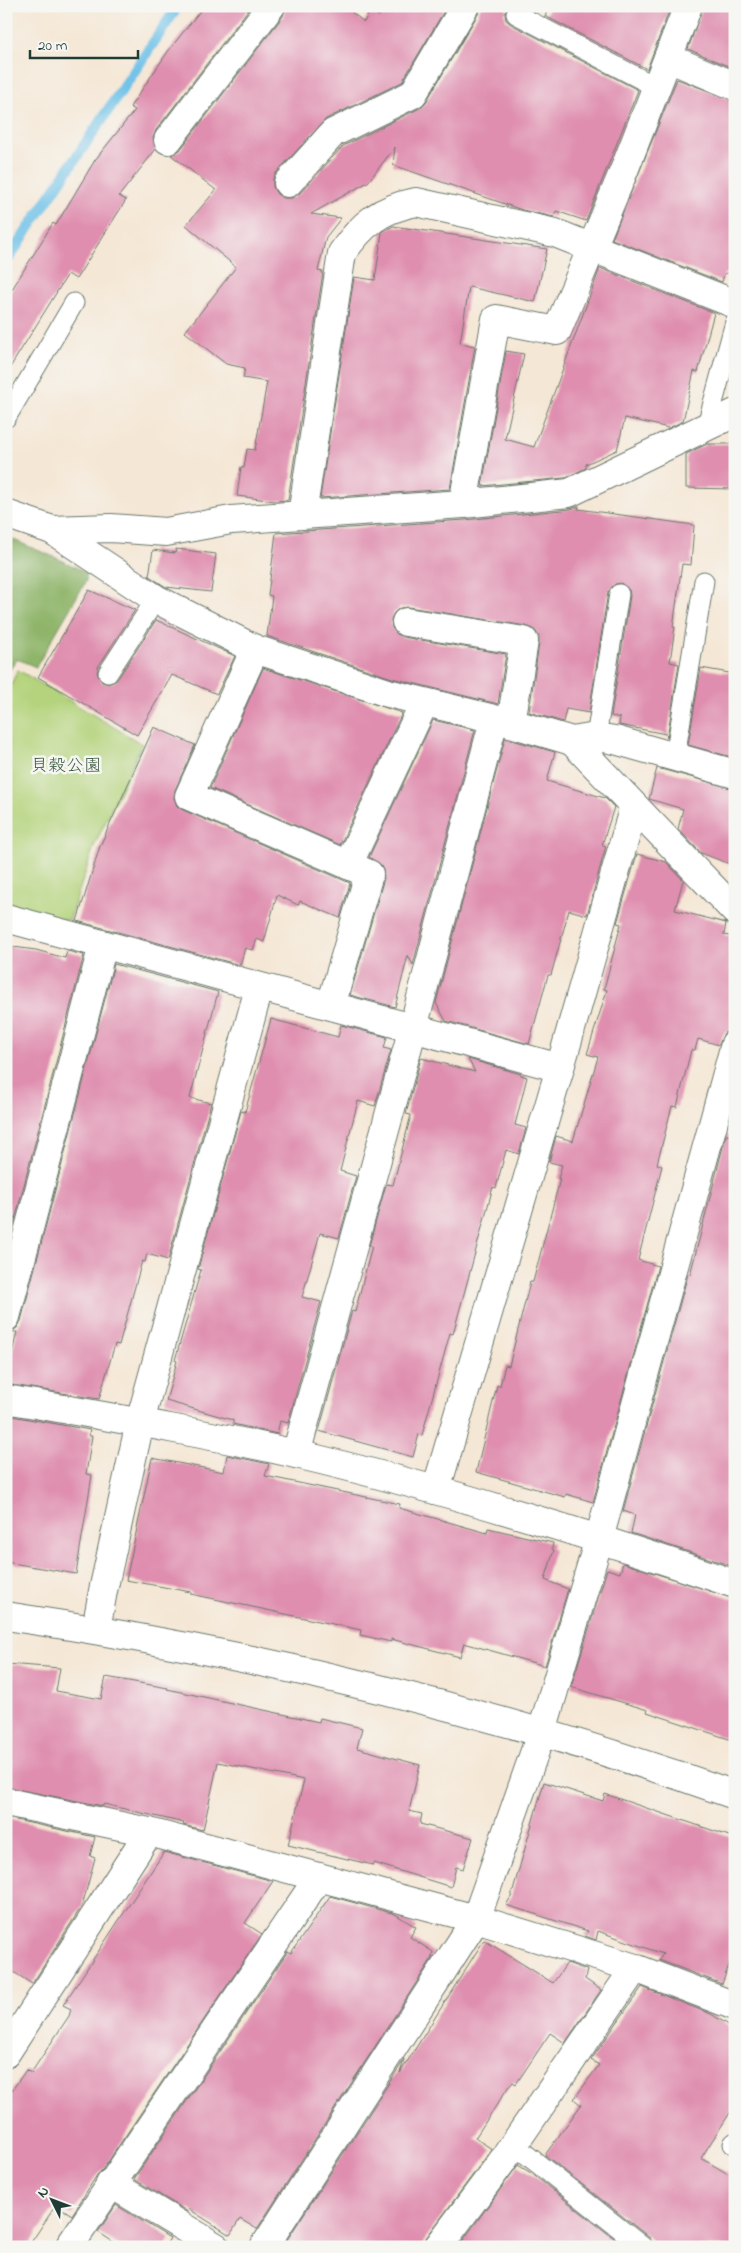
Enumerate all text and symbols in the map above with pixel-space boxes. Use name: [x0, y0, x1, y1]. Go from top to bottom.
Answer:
scale bar: [30, 28, 138, 60]
text: 20 m: [38, 35, 68, 57]
park label: 貝穀公園: [30, 754, 102, 780]
north arrow: [28, 2176, 78, 2226]
text: N: [32, 2182, 54, 2203]

